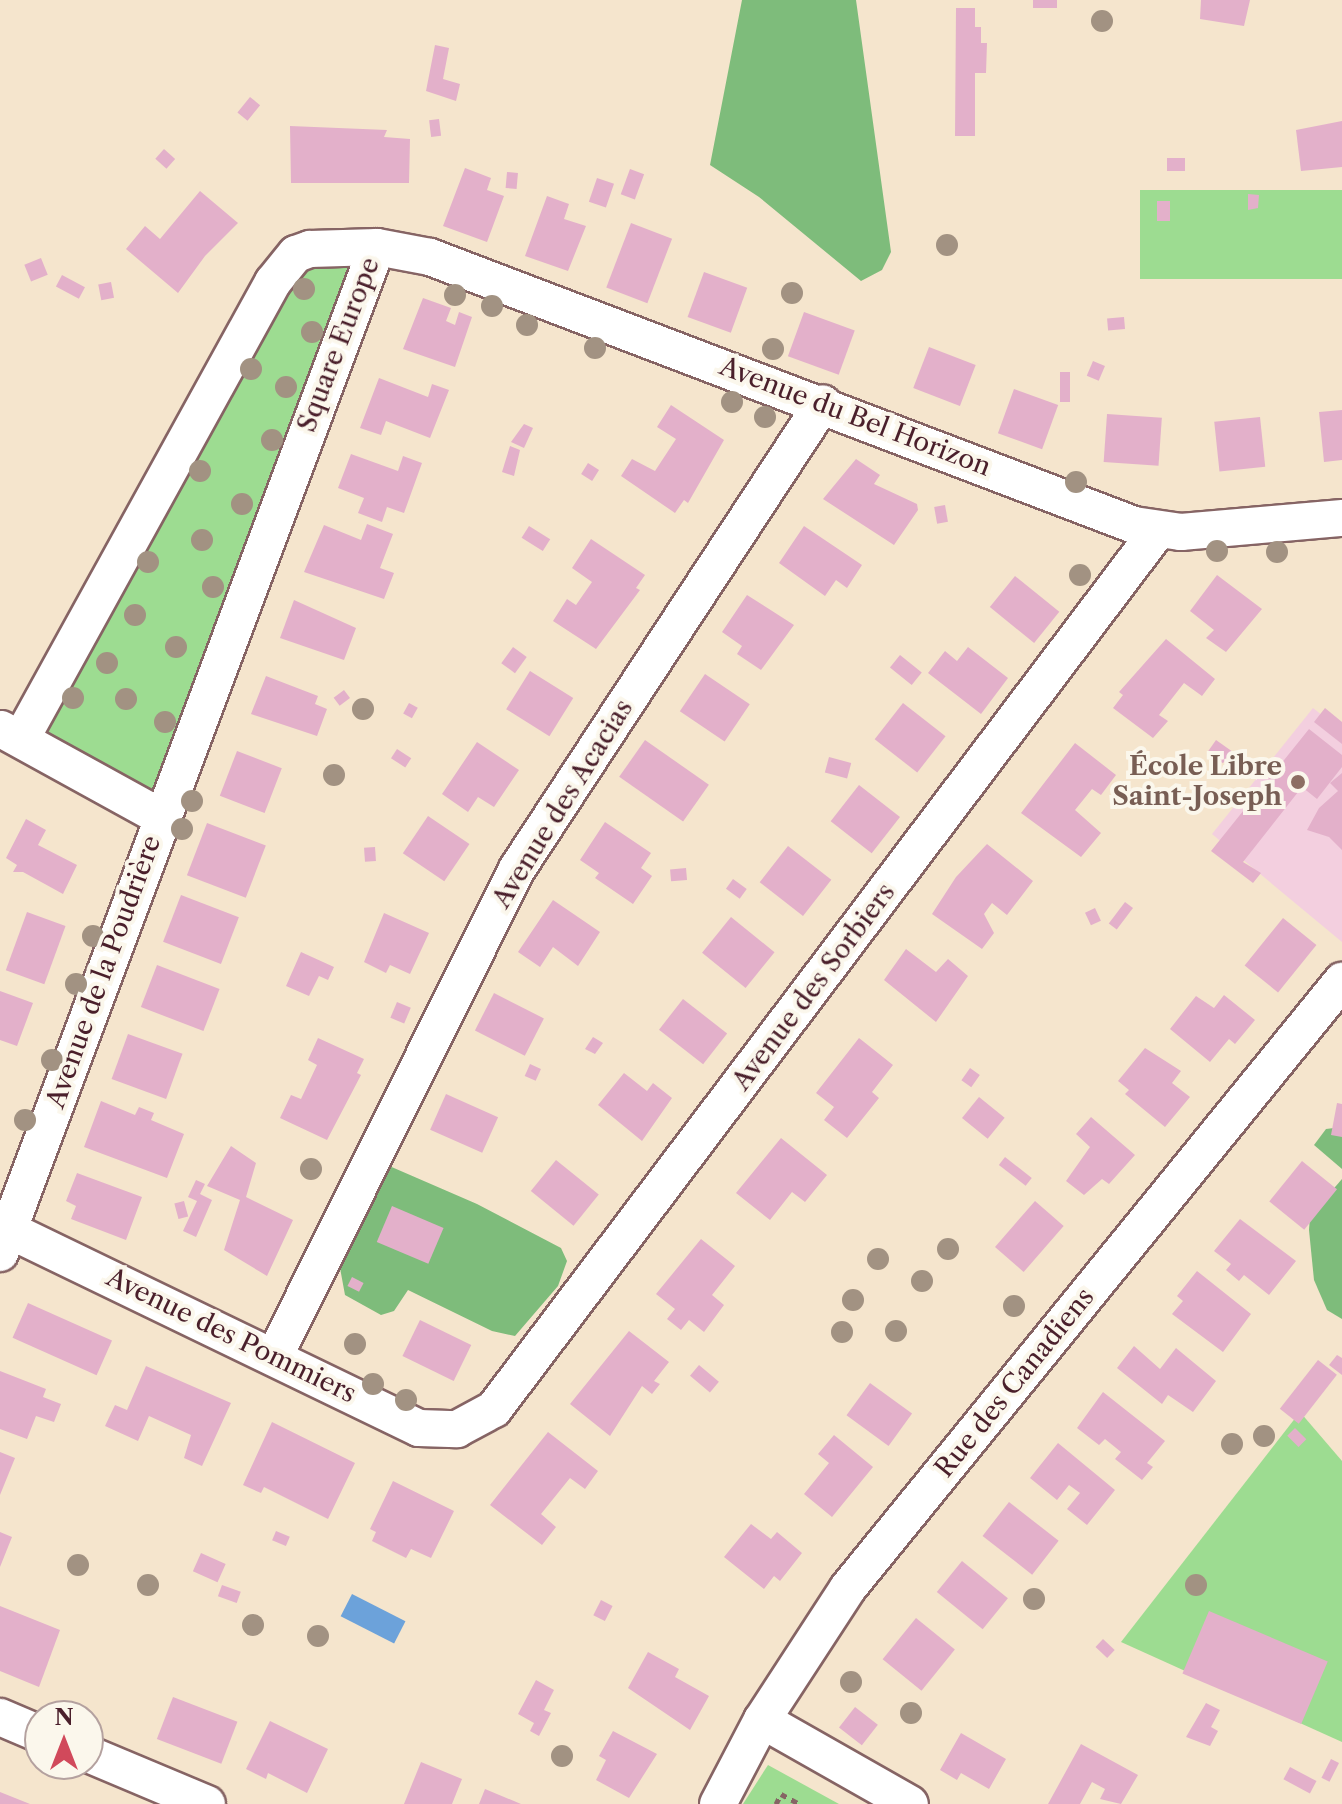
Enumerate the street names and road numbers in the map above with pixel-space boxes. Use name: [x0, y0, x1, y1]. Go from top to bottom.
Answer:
street label: Square Europe: [291, 253, 387, 437]
street label: Avenue du Bel Horizon: [715, 351, 995, 483]
street label: Avenue des Acacias: [486, 694, 640, 914]
street label: Avenue de la Poudrière: [40, 831, 168, 1113]
street label: Avenue des Sorbiers: [726, 877, 902, 1097]
street label: Avenue des Pommiers: [101, 1262, 361, 1410]
street label: Rue des Canadiens: [929, 1282, 1101, 1484]

